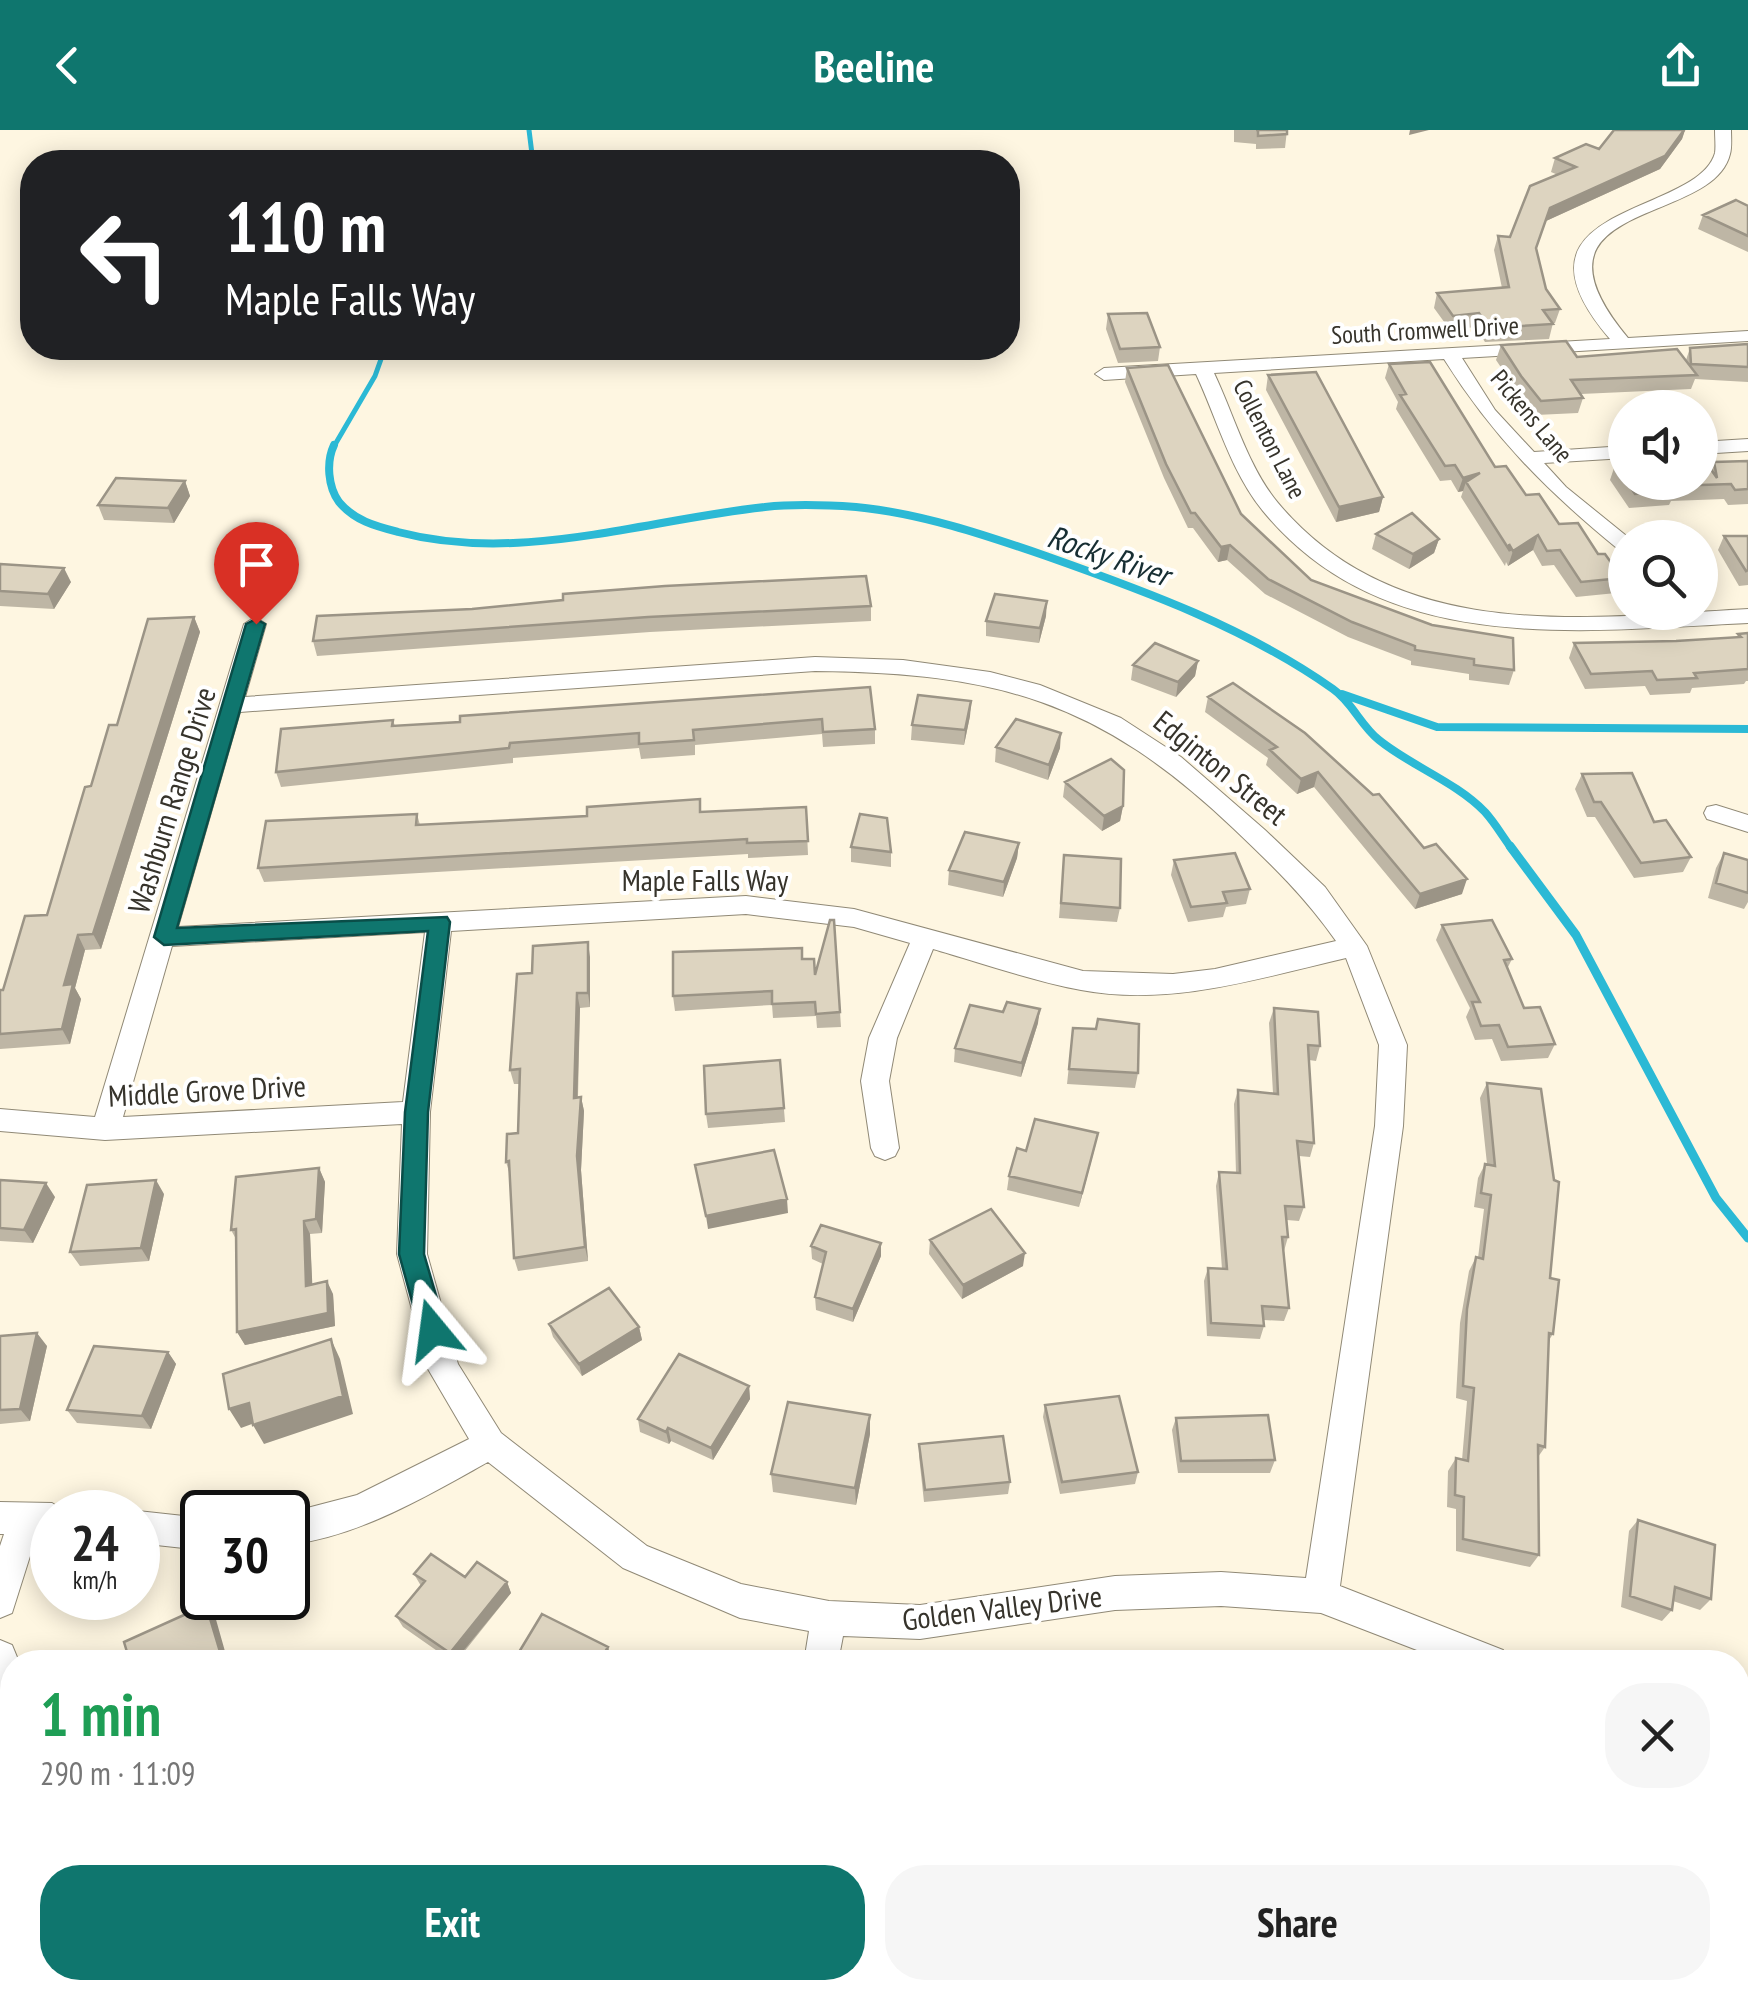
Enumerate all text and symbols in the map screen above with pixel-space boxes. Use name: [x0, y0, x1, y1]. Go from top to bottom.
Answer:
text: Beeline: [813, 36, 935, 94]
icon: back: [40, 38, 95, 93]
icon: share: [1653, 38, 1708, 93]
text: 110 m: [225, 181, 386, 271]
icon: left: [60, 190, 190, 320]
text: Maple Falls Way: [225, 269, 475, 327]
street label: South Cromwell Drive: [1330, 309, 1520, 351]
street label: Pickens Lane: [1484, 363, 1580, 469]
street label: Collenton Lane: [1226, 374, 1314, 504]
map controls: [1608, 390, 1718, 630]
button: sound: [1608, 390, 1718, 500]
water label: Rocky River: [1042, 515, 1180, 597]
button: search: [1608, 520, 1718, 630]
pin: [214, 522, 299, 625]
icon: arrive: [229, 537, 284, 592]
street label: Washburn Range Drive: [118, 682, 224, 918]
street label: Edginton Street: [1146, 701, 1296, 833]
street label: Maple Falls Way: [622, 860, 789, 899]
street label: Middle Grove Drive: [107, 1065, 307, 1115]
position arrow: [381, 1278, 485, 1382]
speed limit sign: 30: [180, 1490, 310, 1620]
text: 24: [71, 1510, 119, 1575]
text: km/h: [73, 1564, 117, 1596]
street label: Golden Valley Drive: [900, 1575, 1104, 1639]
text: 1 min: [40, 1675, 161, 1753]
button: close: [1605, 1683, 1710, 1788]
text: 290 m · 11:09: [40, 1752, 195, 1794]
button: Exit: [40, 1865, 865, 1980]
button: Share: [885, 1865, 1710, 1980]

